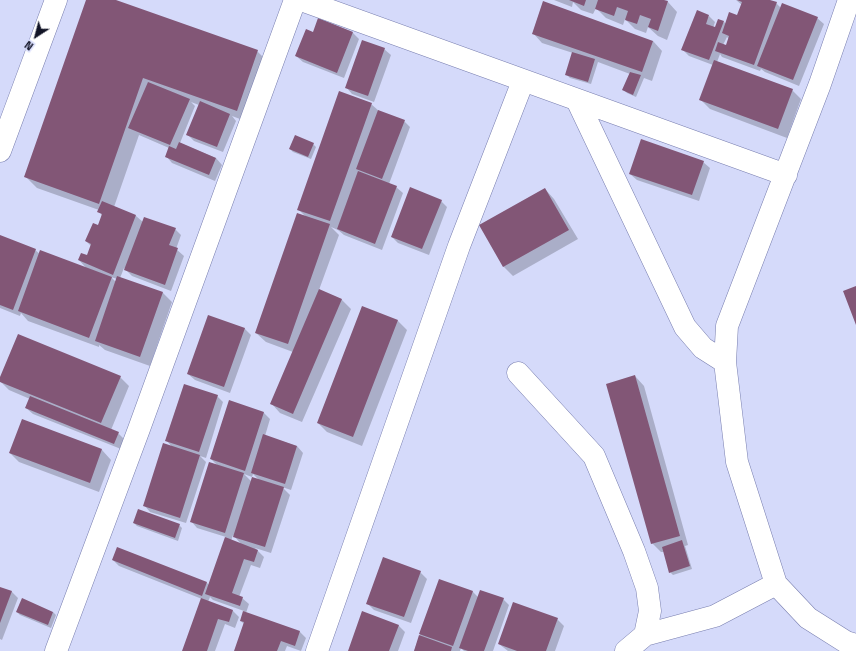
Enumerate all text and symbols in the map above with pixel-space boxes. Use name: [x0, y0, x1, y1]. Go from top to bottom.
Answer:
north arrow: [16, 16, 56, 56]
text: N: [21, 37, 37, 54]

